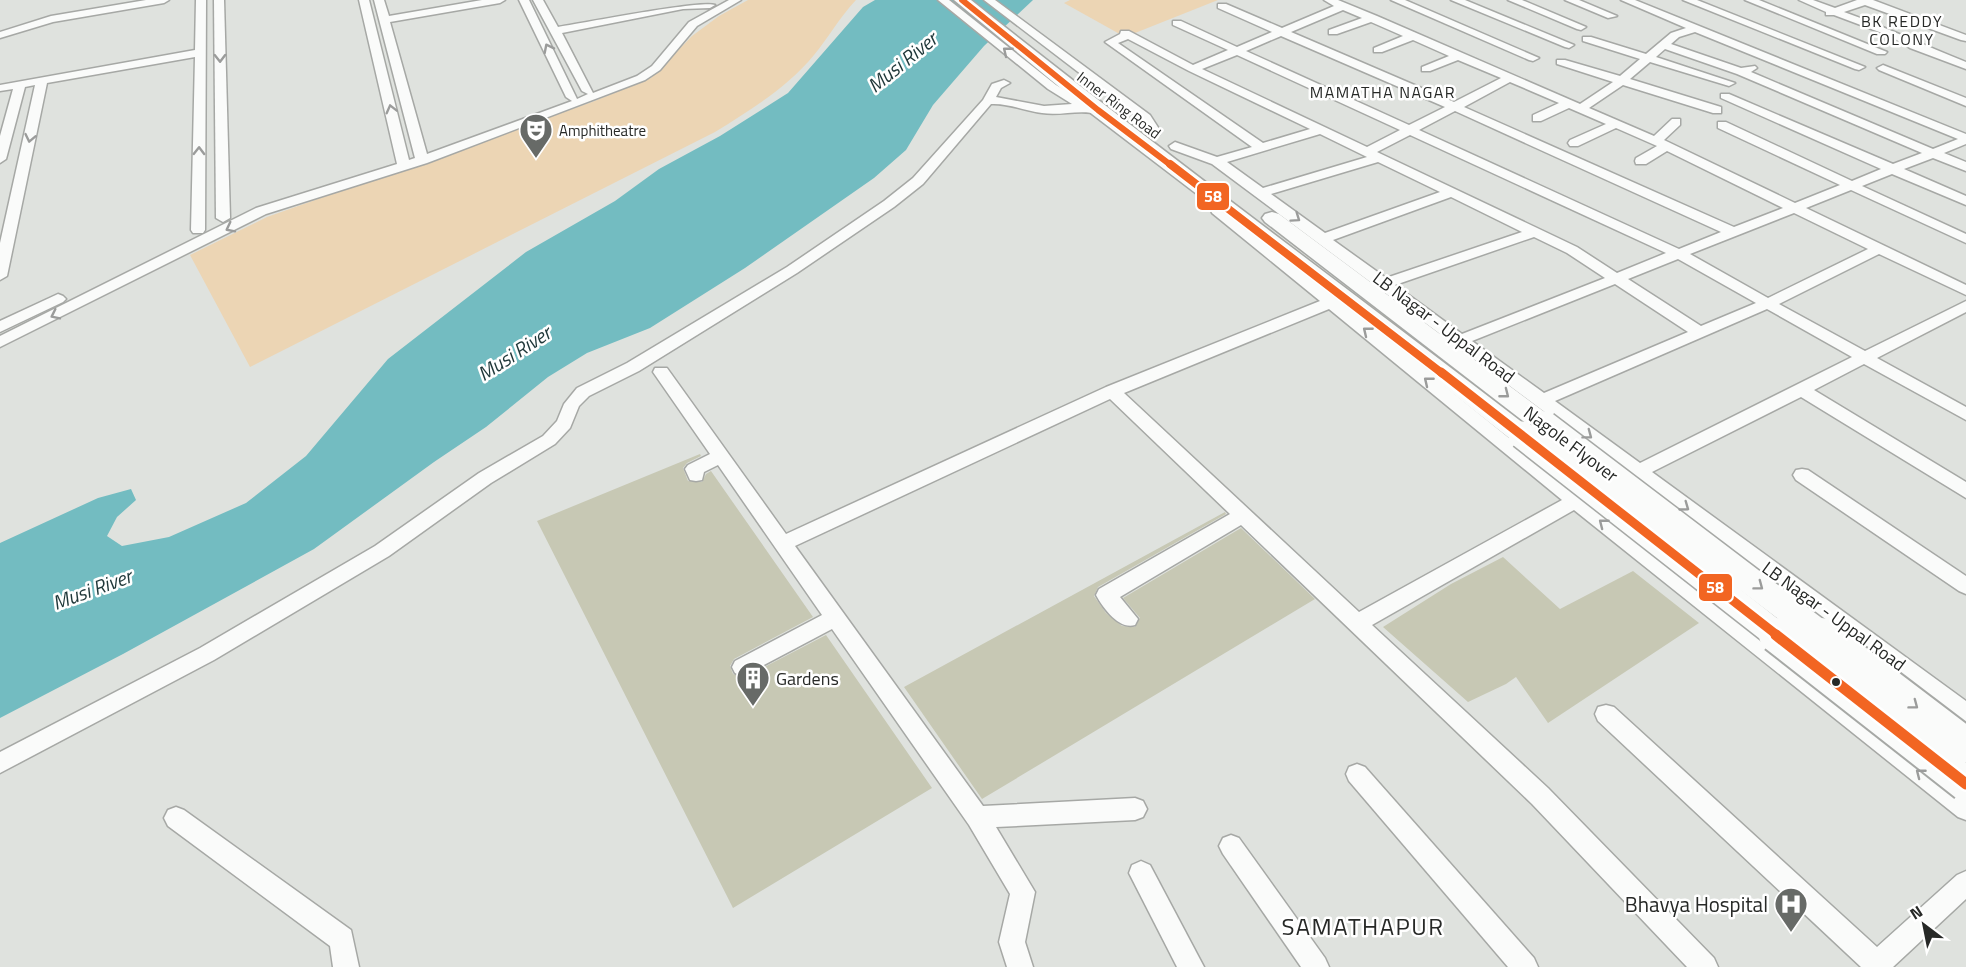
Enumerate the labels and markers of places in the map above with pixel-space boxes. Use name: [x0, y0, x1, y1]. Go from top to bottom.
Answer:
theatre icon: Amphitheatre: [518, 112, 554, 159]
place label: Amphitheatre: [559, 119, 646, 142]
building icon: Gardens: [735, 660, 771, 707]
place label: Gardens: [776, 665, 839, 692]
unlabelled marker: [1830, 676, 1842, 688]
hospital icon: Bhavya Hospital: [1773, 886, 1809, 933]
place label: Bhavya Hospital: [1625, 888, 1768, 920]

